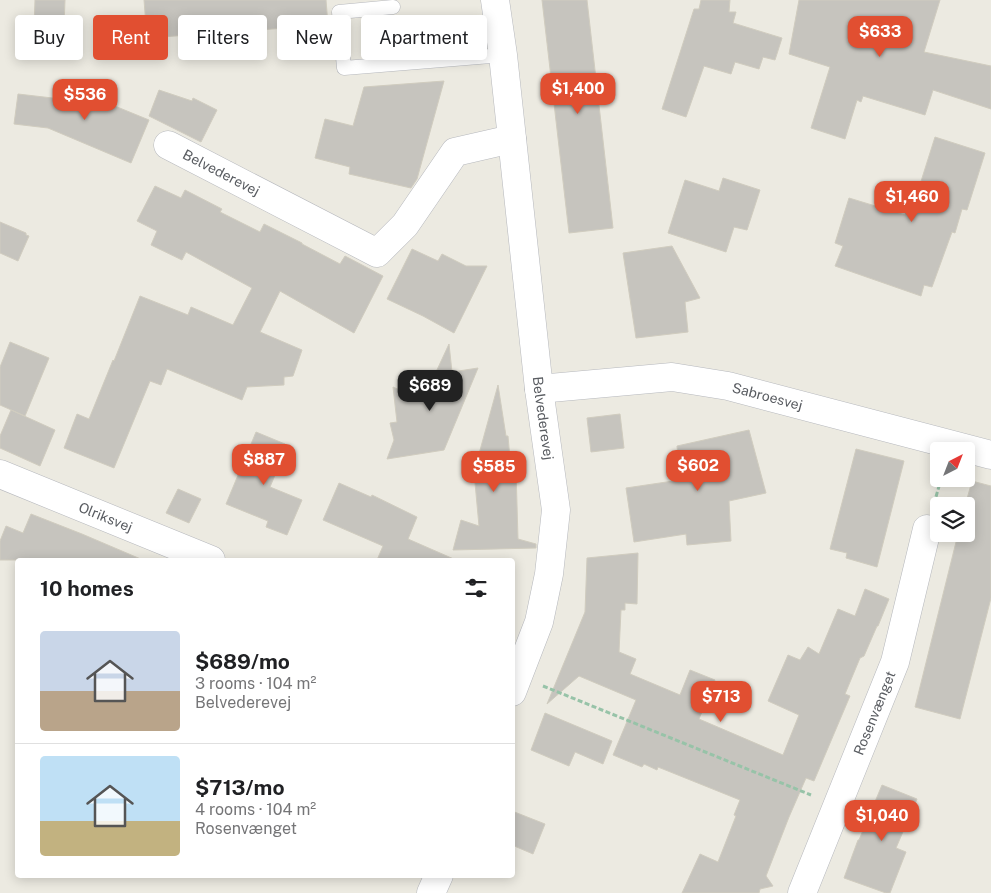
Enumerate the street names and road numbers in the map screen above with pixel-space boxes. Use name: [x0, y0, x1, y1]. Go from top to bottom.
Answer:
street label: Belvederevej: [180, 146, 262, 199]
street label: Belvederevej: [530, 376, 557, 461]
street label: Sabroesvej: [730, 379, 804, 413]
street label: Olriksvej: [76, 499, 135, 535]
street label: Rosenvænget: [850, 669, 899, 757]

